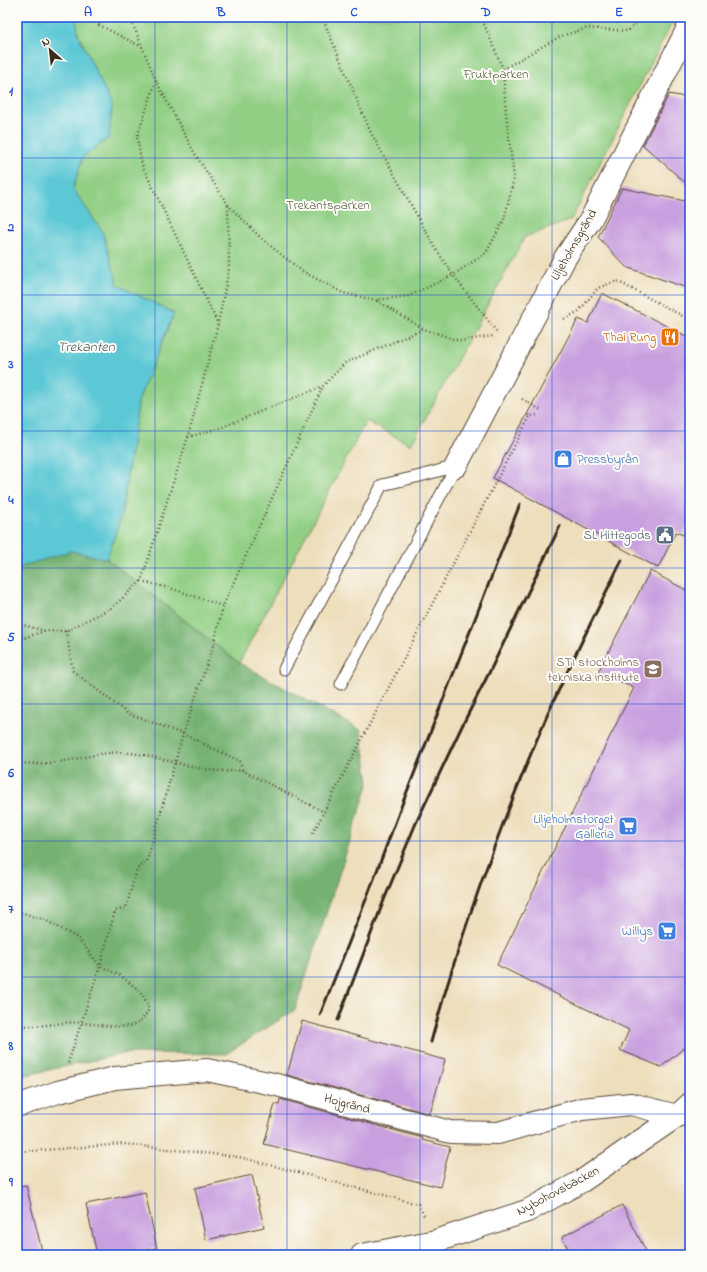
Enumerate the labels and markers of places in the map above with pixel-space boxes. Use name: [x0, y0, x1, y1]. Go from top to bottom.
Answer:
restaurant icon: Thai Rung: [659, 326, 681, 348]
place label: Thai Rung: [603, 328, 656, 348]
shop icon: Pressbyrån: [552, 448, 574, 470]
place label: Pressbyrån: [577, 450, 638, 470]
public building icon: SL Hittegods: [654, 524, 676, 546]
place label: SL Hittegods: [584, 526, 651, 546]
place label: STI stockholms tekniska institute: [548, 653, 639, 687]
school or university icon: STI stockholms tekniska institute: [642, 658, 664, 680]
place label: Liljeholmstorget Galleria: [534, 810, 615, 844]
supermarket icon: Liljeholmstorget Galleria: [617, 815, 639, 837]
supermarket icon: Willys: [656, 920, 678, 942]
place label: Willys: [622, 922, 653, 942]

